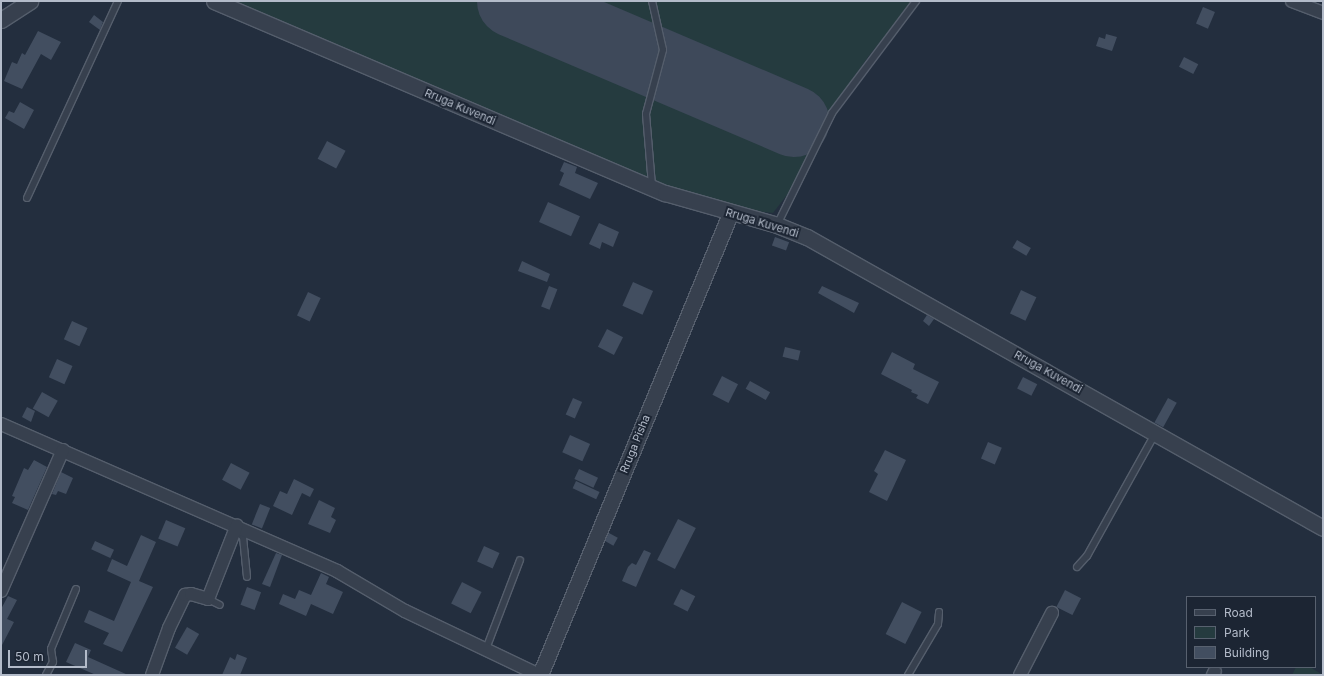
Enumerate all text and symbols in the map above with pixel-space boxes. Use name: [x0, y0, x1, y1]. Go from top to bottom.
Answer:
street label: Rruga Kuvendi: [423, 86, 497, 128]
street label: Rruga Kuvendi: [724, 206, 800, 240]
street label: Rruga Kuvendi: [1012, 348, 1084, 396]
street label: Rruga Pisha: [617, 413, 653, 475]
legend: [1186, 596, 1316, 668]
text: Road: [1224, 605, 1253, 620]
text: Park: [1224, 625, 1250, 640]
scale bar: [10, 642, 89, 668]
text: Building: [1224, 645, 1269, 660]
text: 50 m: [15, 649, 44, 664]

